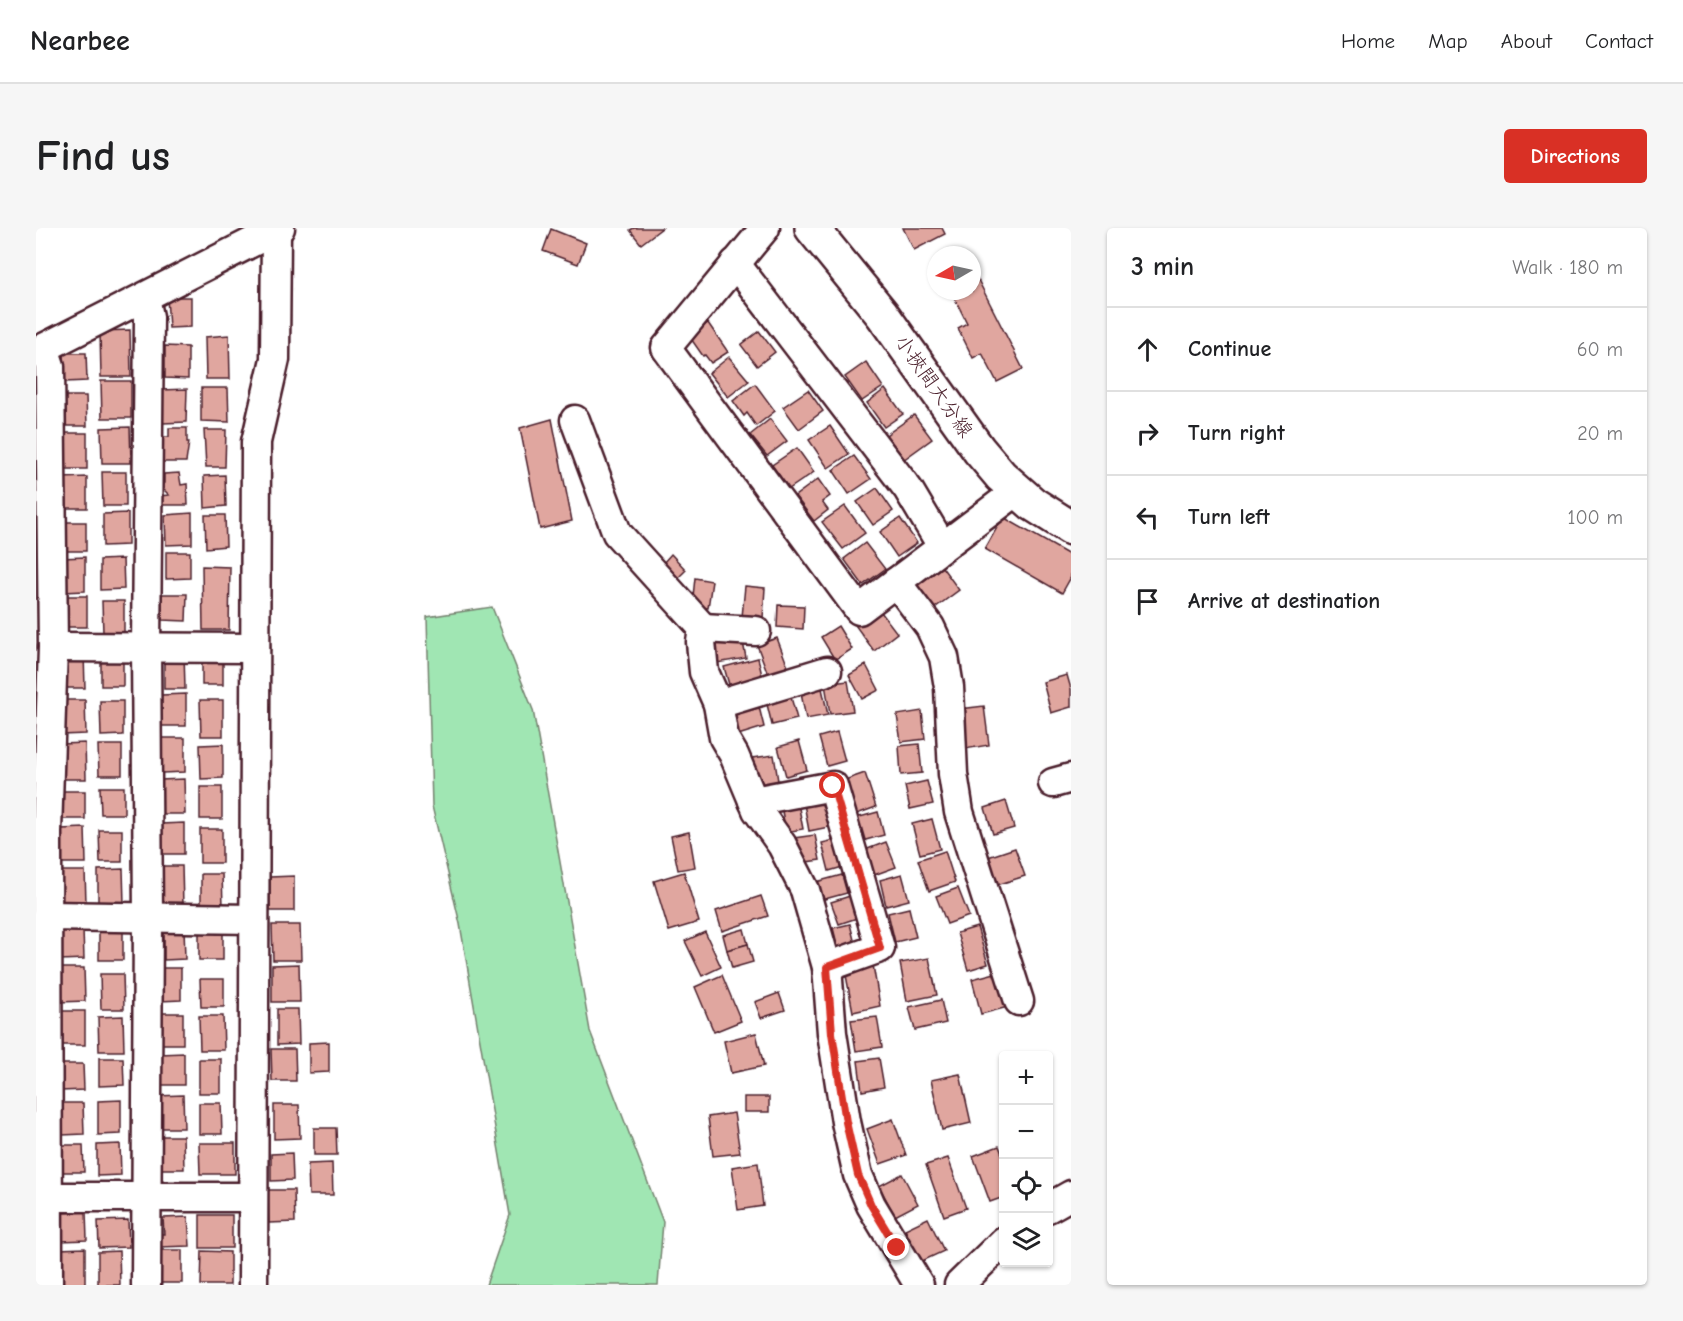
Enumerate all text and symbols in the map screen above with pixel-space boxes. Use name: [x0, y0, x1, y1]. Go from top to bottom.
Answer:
text: Nearbee: [30, 25, 130, 57]
text: Home: [1341, 29, 1395, 53]
text: Map: [1428, 29, 1468, 53]
text: About: [1501, 29, 1552, 53]
text: Contact: [1585, 29, 1653, 53]
button: Directions: [1504, 129, 1647, 183]
text: Find us: [36, 132, 170, 181]
north arrow: [927, 246, 981, 300]
text: 3 min: [1131, 252, 1194, 282]
text: Walk · 180 m: [1512, 256, 1623, 279]
street label: 小挾間大分線: [890, 330, 978, 442]
icon: ahead: [1131, 333, 1164, 366]
text: Continue: [1188, 336, 1271, 362]
text: 60 m: [1577, 338, 1623, 361]
icon: right: [1131, 417, 1164, 450]
text: Turn right: [1188, 420, 1285, 446]
text: 20 m: [1577, 422, 1623, 445]
icon: left: [1131, 501, 1164, 534]
text: Turn left: [1188, 504, 1270, 530]
text: 100 m: [1568, 506, 1623, 529]
icon: arrive: [1131, 585, 1164, 618]
text: Arrive at destination: [1188, 588, 1380, 614]
route start: [819, 772, 845, 798]
map controls: [999, 1051, 1053, 1267]
button: +: [999, 1051, 1053, 1105]
button: −: [999, 1105, 1053, 1159]
button: locate: [999, 1159, 1053, 1213]
button: layers: [999, 1213, 1053, 1267]
route end: [883, 1234, 909, 1260]

